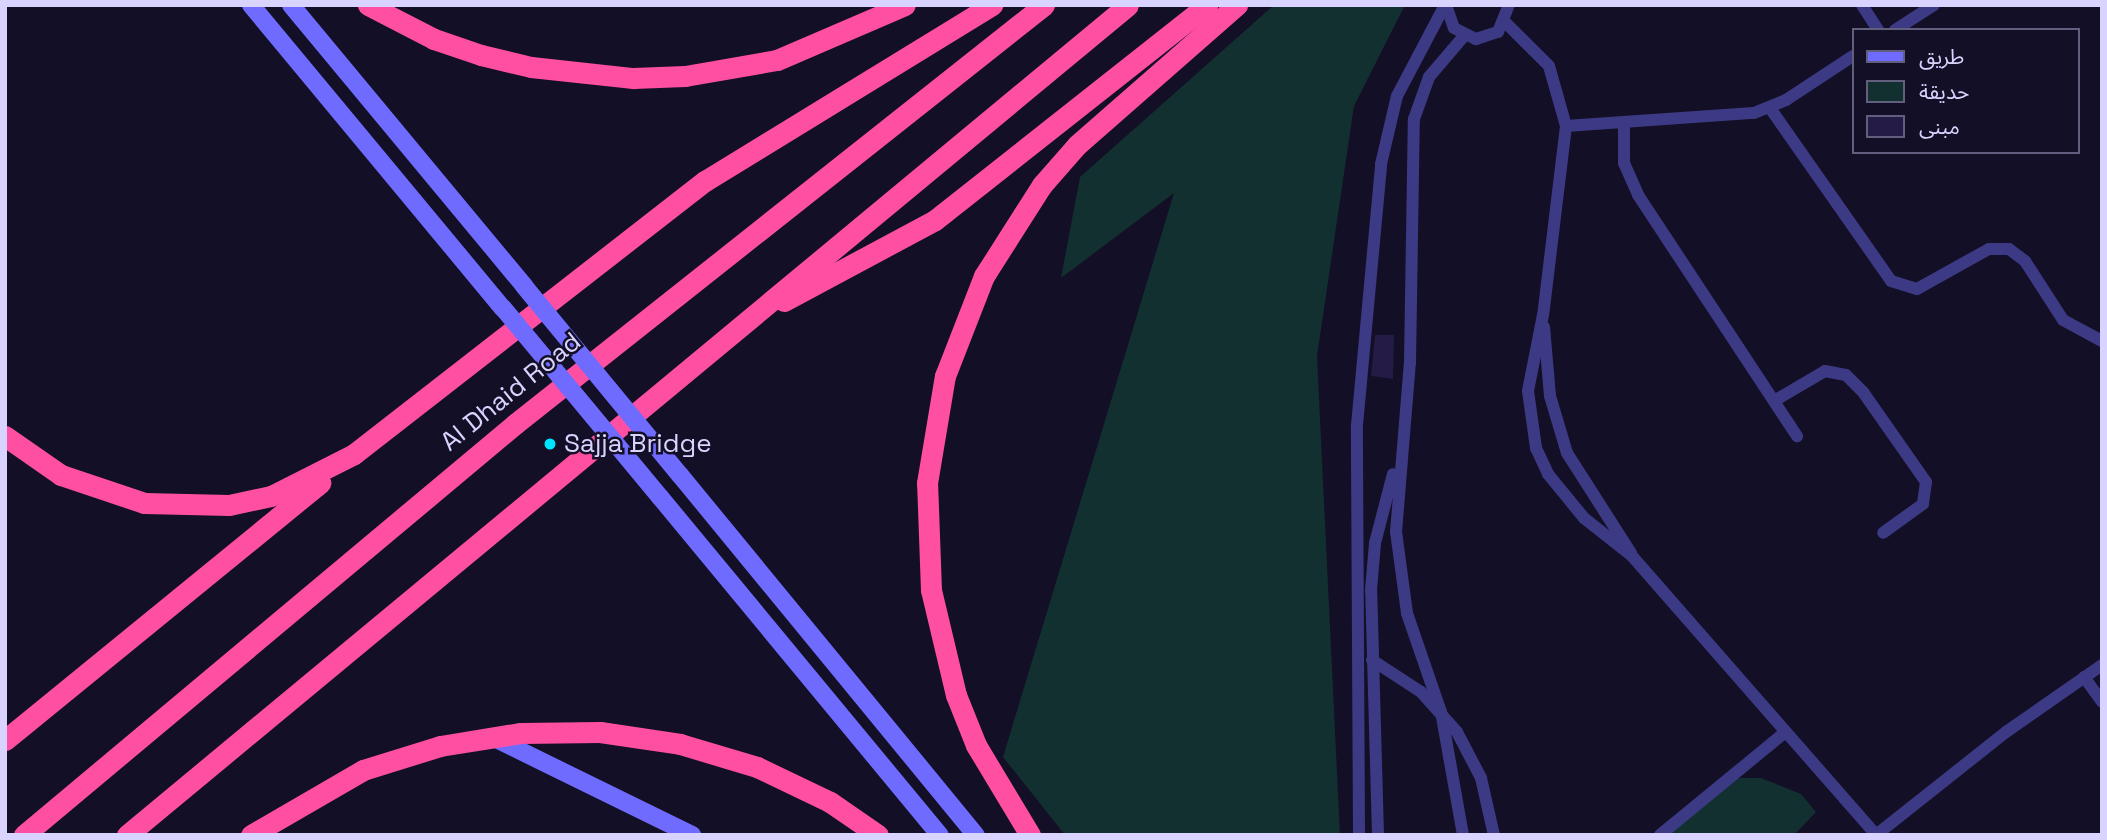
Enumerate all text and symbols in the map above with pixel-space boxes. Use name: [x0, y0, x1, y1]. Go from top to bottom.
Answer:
legend: [1852, 28, 2079, 154]
text: طريق: [1919, 43, 1964, 70]
text: حديقة: [1919, 78, 1969, 105]
text: مبنى: [1919, 113, 1960, 140]
street label: Al Dhaid Road: [435, 326, 587, 458]
place label: Sajja Bridge: [564, 428, 712, 460]
marker: Sajja Bridge: [542, 436, 558, 452]

